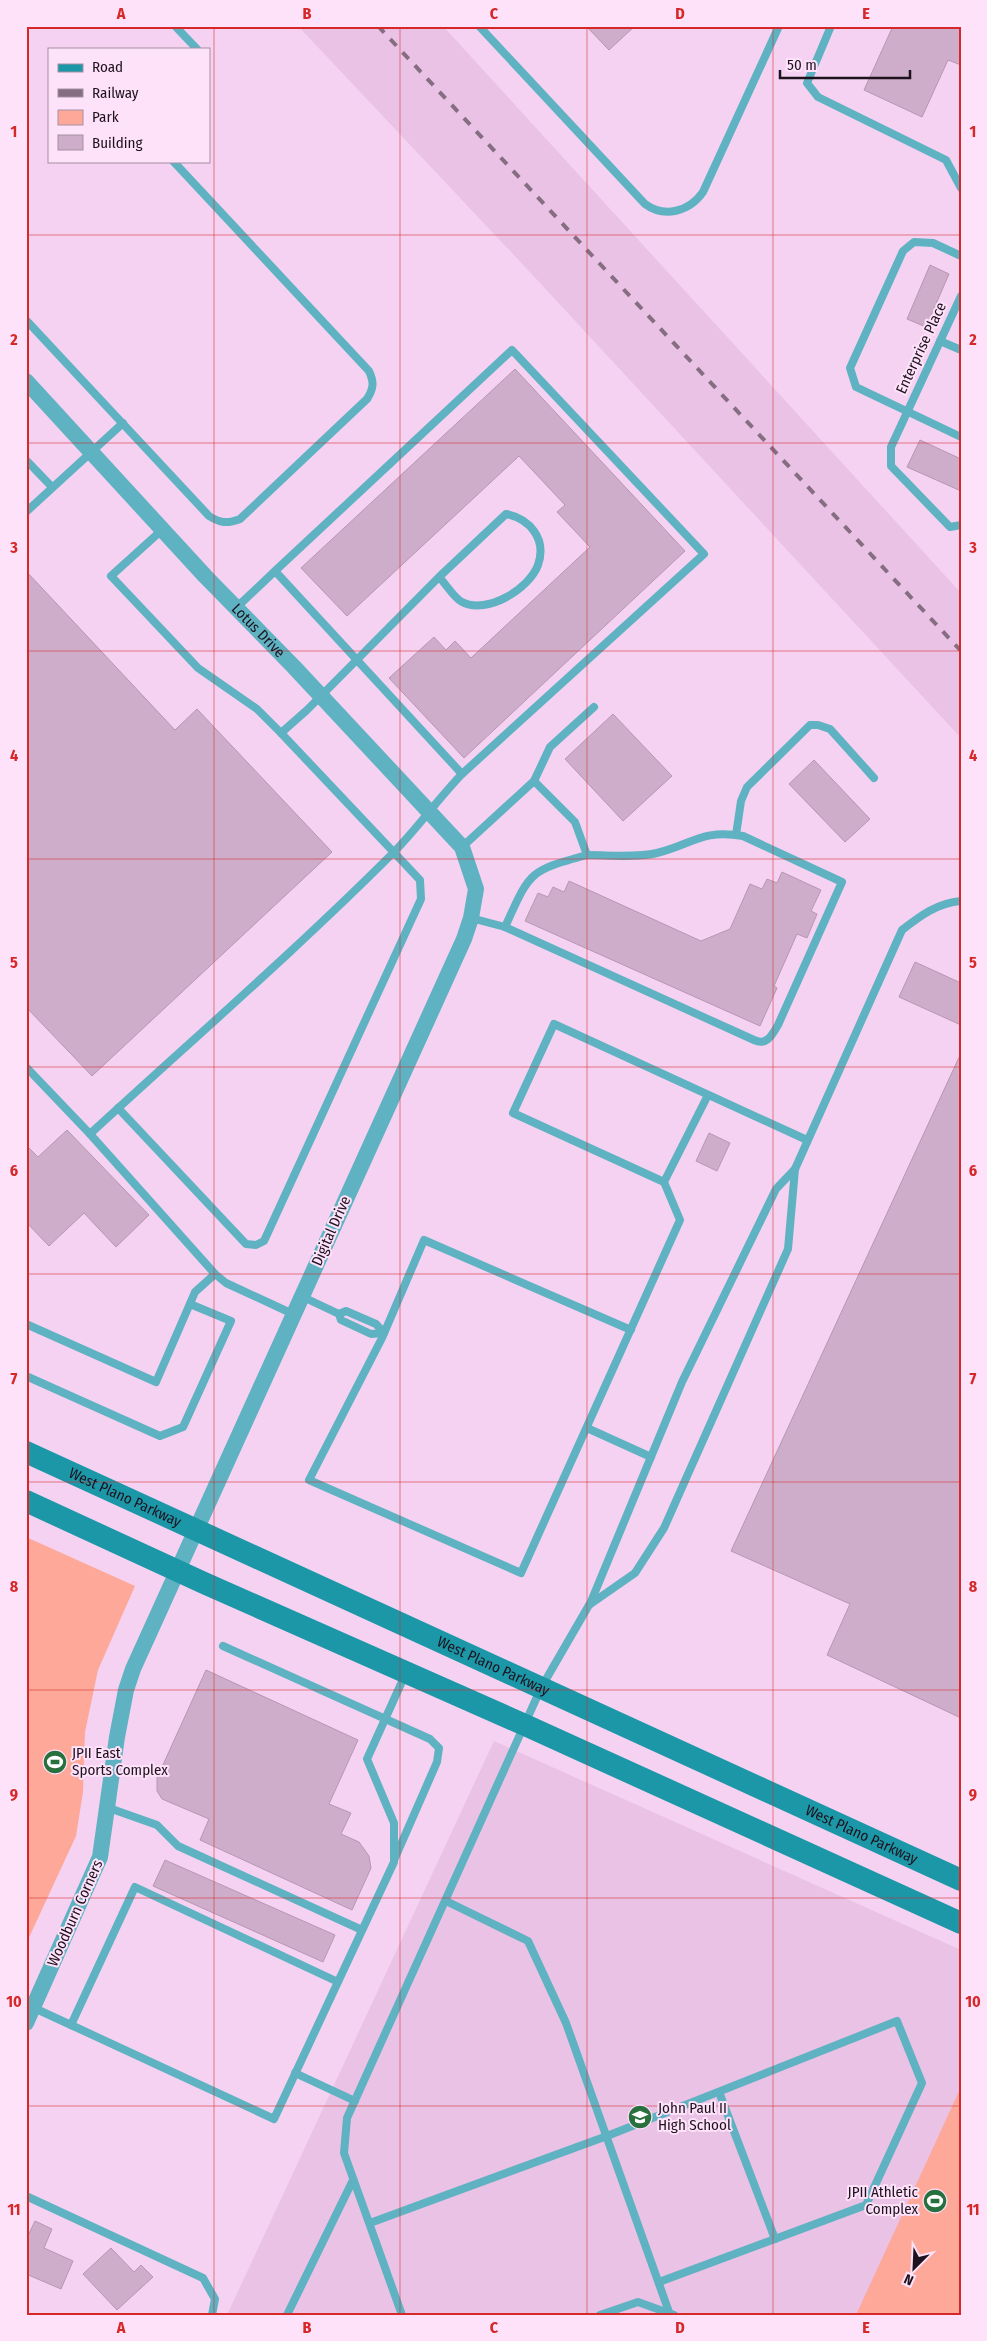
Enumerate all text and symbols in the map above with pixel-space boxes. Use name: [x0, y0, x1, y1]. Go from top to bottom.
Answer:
text: A: [116, 4, 126, 23]
text: B: [303, 4, 312, 23]
text: C: [490, 4, 499, 23]
text: D: [675, 4, 685, 23]
text: E: [862, 4, 870, 23]
legend: [48, 48, 210, 162]
scale bar: [780, 48, 910, 80]
text: 50 m: [787, 56, 817, 74]
text: Road: [92, 58, 123, 76]
text: Railway: [92, 84, 139, 102]
text: Park: [92, 108, 119, 126]
text: 1: [11, 122, 17, 141]
text: 1: [970, 122, 976, 141]
text: Building: [92, 134, 143, 152]
street label: Enterprise Place: [892, 299, 950, 397]
text: 2: [9, 330, 18, 349]
text: 2: [968, 330, 977, 349]
text: 3: [9, 538, 18, 557]
text: 3: [968, 538, 977, 557]
street label: Lotus Drive: [228, 600, 289, 661]
text: 4: [10, 746, 18, 765]
text: 4: [969, 746, 977, 765]
text: 5: [10, 953, 18, 972]
text: 5: [969, 953, 977, 972]
text: 6: [10, 1161, 18, 1180]
text: 6: [969, 1161, 977, 1180]
street label: Digital Drive: [308, 1193, 354, 1269]
text: 7: [11, 1369, 18, 1388]
text: 7: [970, 1369, 977, 1388]
street label: West Plano Parkway: [66, 1464, 185, 1531]
text: 8: [10, 1577, 19, 1596]
text: 8: [969, 1577, 978, 1596]
street label: West Plano Parkway: [434, 1632, 553, 1700]
place label: JPII East Sports Complex: [72, 1744, 168, 1779]
sports icon: JPII East Sports Complex: [42, 1749, 68, 1775]
text: 9: [10, 1785, 18, 1804]
text: 9: [969, 1785, 977, 1804]
street label: West Plano Parkway: [802, 1801, 921, 1868]
street label: Woodburn Corners: [43, 1857, 107, 1969]
text: 10: [6, 1992, 22, 2011]
text: 10: [965, 1992, 981, 2011]
place label: John Paul II High School: [658, 2099, 731, 2134]
school or university icon: John Paul II High School: [627, 2104, 653, 2130]
place label: JPII Athletic Complex: [848, 2183, 919, 2218]
sports icon: JPII Athletic Complex: [922, 2188, 948, 2214]
text: 11: [7, 2200, 21, 2219]
text: 11: [966, 2200, 980, 2219]
north arrow: [890, 2244, 940, 2294]
text: N: [902, 2270, 916, 2289]
text: A: [116, 2318, 126, 2337]
text: B: [303, 2318, 312, 2337]
text: C: [490, 2318, 499, 2337]
text: D: [675, 2318, 685, 2337]
text: E: [862, 2318, 870, 2337]

